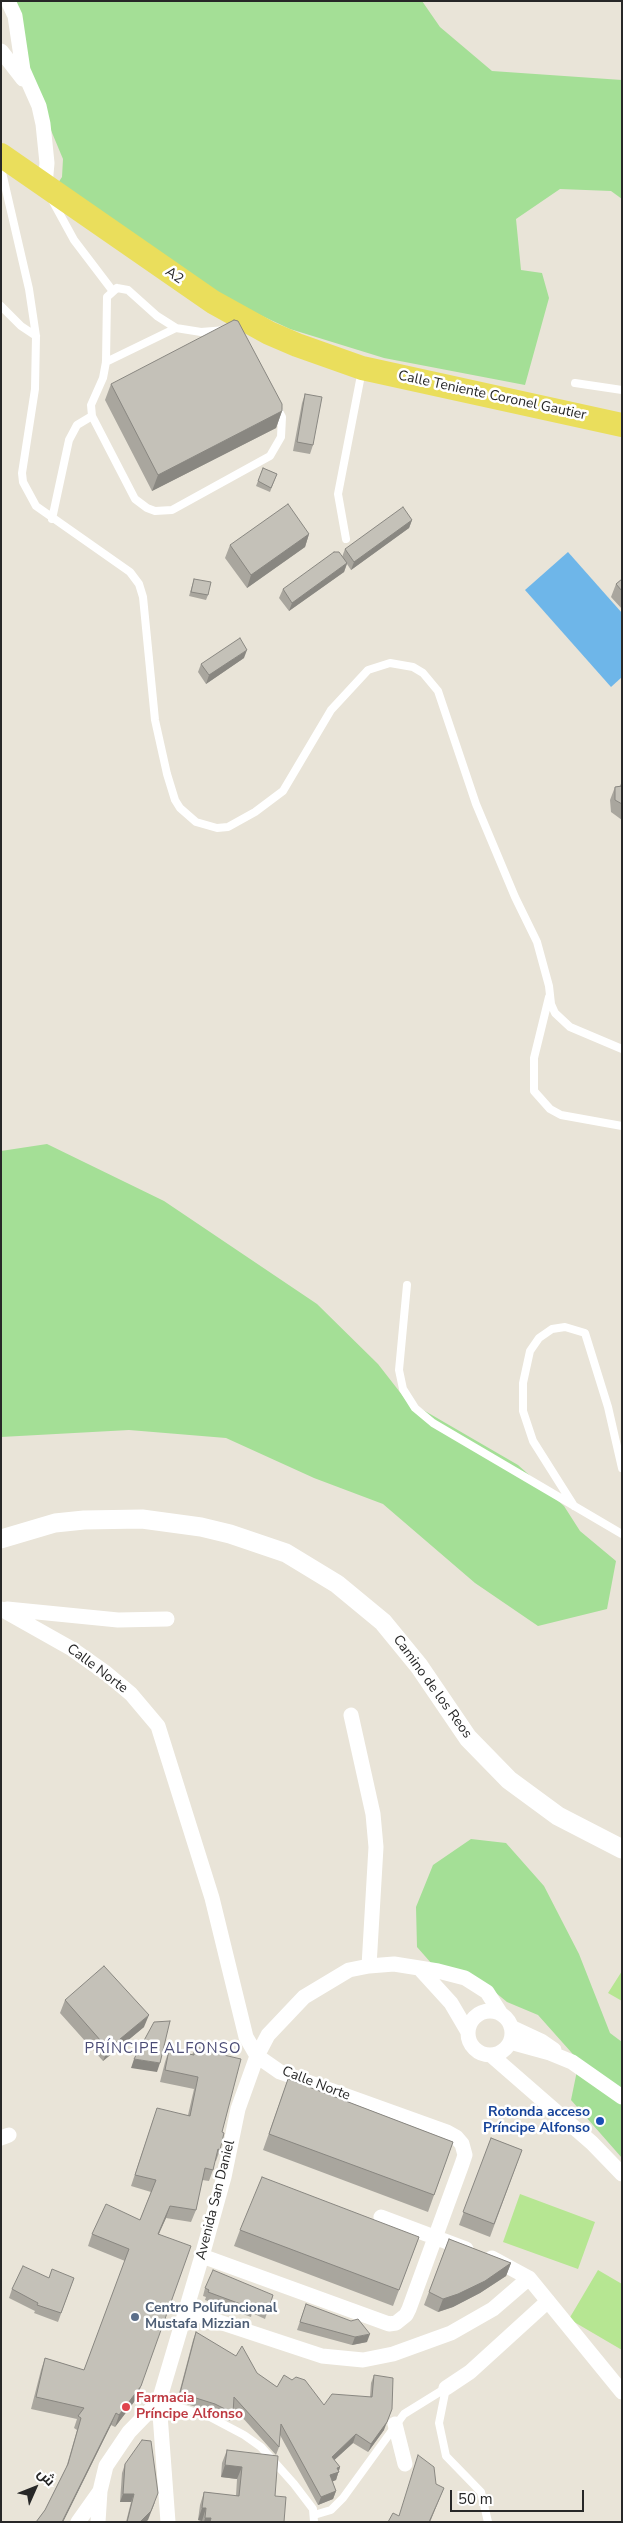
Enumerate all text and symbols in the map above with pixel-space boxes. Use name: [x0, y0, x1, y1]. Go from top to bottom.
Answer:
street label: A2: [162, 264, 186, 288]
street label: Calle Teniente Coronel Gautier: [396, 368, 588, 424]
street label: Camino de los Reos: [389, 1632, 475, 1742]
street label: Calle Norte: [63, 1641, 131, 1697]
district label: PRÍNCIPE ALFONSO: [83, 2040, 243, 2058]
street label: Calle Norte: [280, 2063, 352, 2105]
place label: Rotonda acceso Príncipe Alfonso: [483, 2105, 590, 2138]
marker: Rotonda acceso Príncipe Alfonso: [594, 2115, 606, 2127]
street label: Avenida San Daniel: [193, 2138, 239, 2262]
place label: Centro Polifuncional Mustafa Mizzian: [145, 2301, 277, 2334]
marker: Centro Polifuncional Mustafa Mizzian: [129, 2311, 141, 2323]
place label: Farmacia Príncipe Alfonso: [136, 2391, 243, 2424]
marker: Farmacia Príncipe Alfonso: [120, 2401, 132, 2413]
north arrow: [10, 2463, 60, 2513]
text: ش: [33, 2464, 59, 2490]
scale bar: [453, 2480, 587, 2512]
text: 50 m: [458, 2489, 493, 2509]

